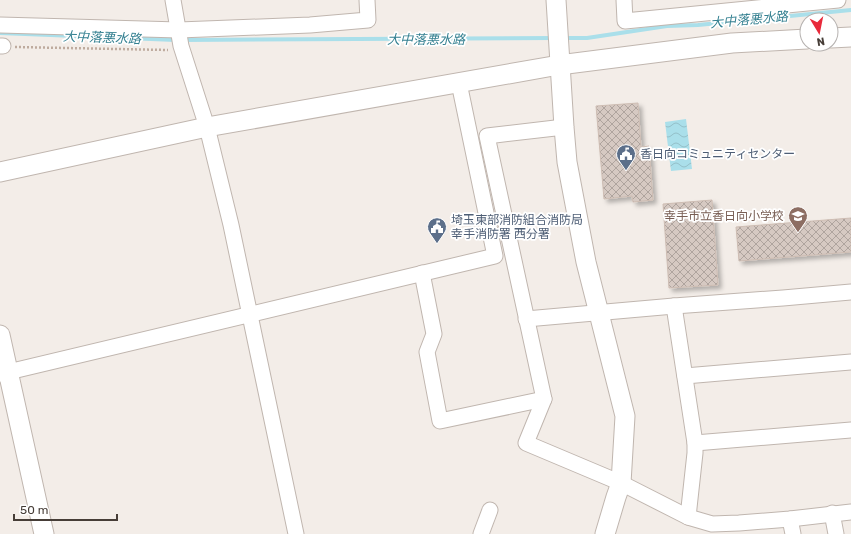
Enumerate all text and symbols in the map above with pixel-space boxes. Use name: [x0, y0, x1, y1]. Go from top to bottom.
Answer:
water label: 大中落悪水路: [710, 9, 790, 30]
north arrow: [799, 12, 839, 52]
water label: 大中落悪水路: [63, 29, 142, 46]
water label: 大中落悪水路: [387, 32, 466, 47]
text: N: [816, 34, 826, 48]
public building icon: 香日向コミュニティセンター: [615, 143, 637, 171]
place label: 香日向コミュニティセンター: [640, 147, 795, 161]
school or university icon: 幸手市立香日向小学校: [787, 205, 809, 233]
place label: 幸手市立香日向小学校: [664, 209, 784, 223]
place label: 埼玉東部消防組合消防局 幸手消防署 西分署: [451, 213, 583, 241]
public building icon: 埼玉東部消防組合消防局 幸手消防署 西分署: [426, 216, 448, 244]
scale bar: [14, 496, 117, 522]
text: 50 m: [20, 503, 48, 517]

